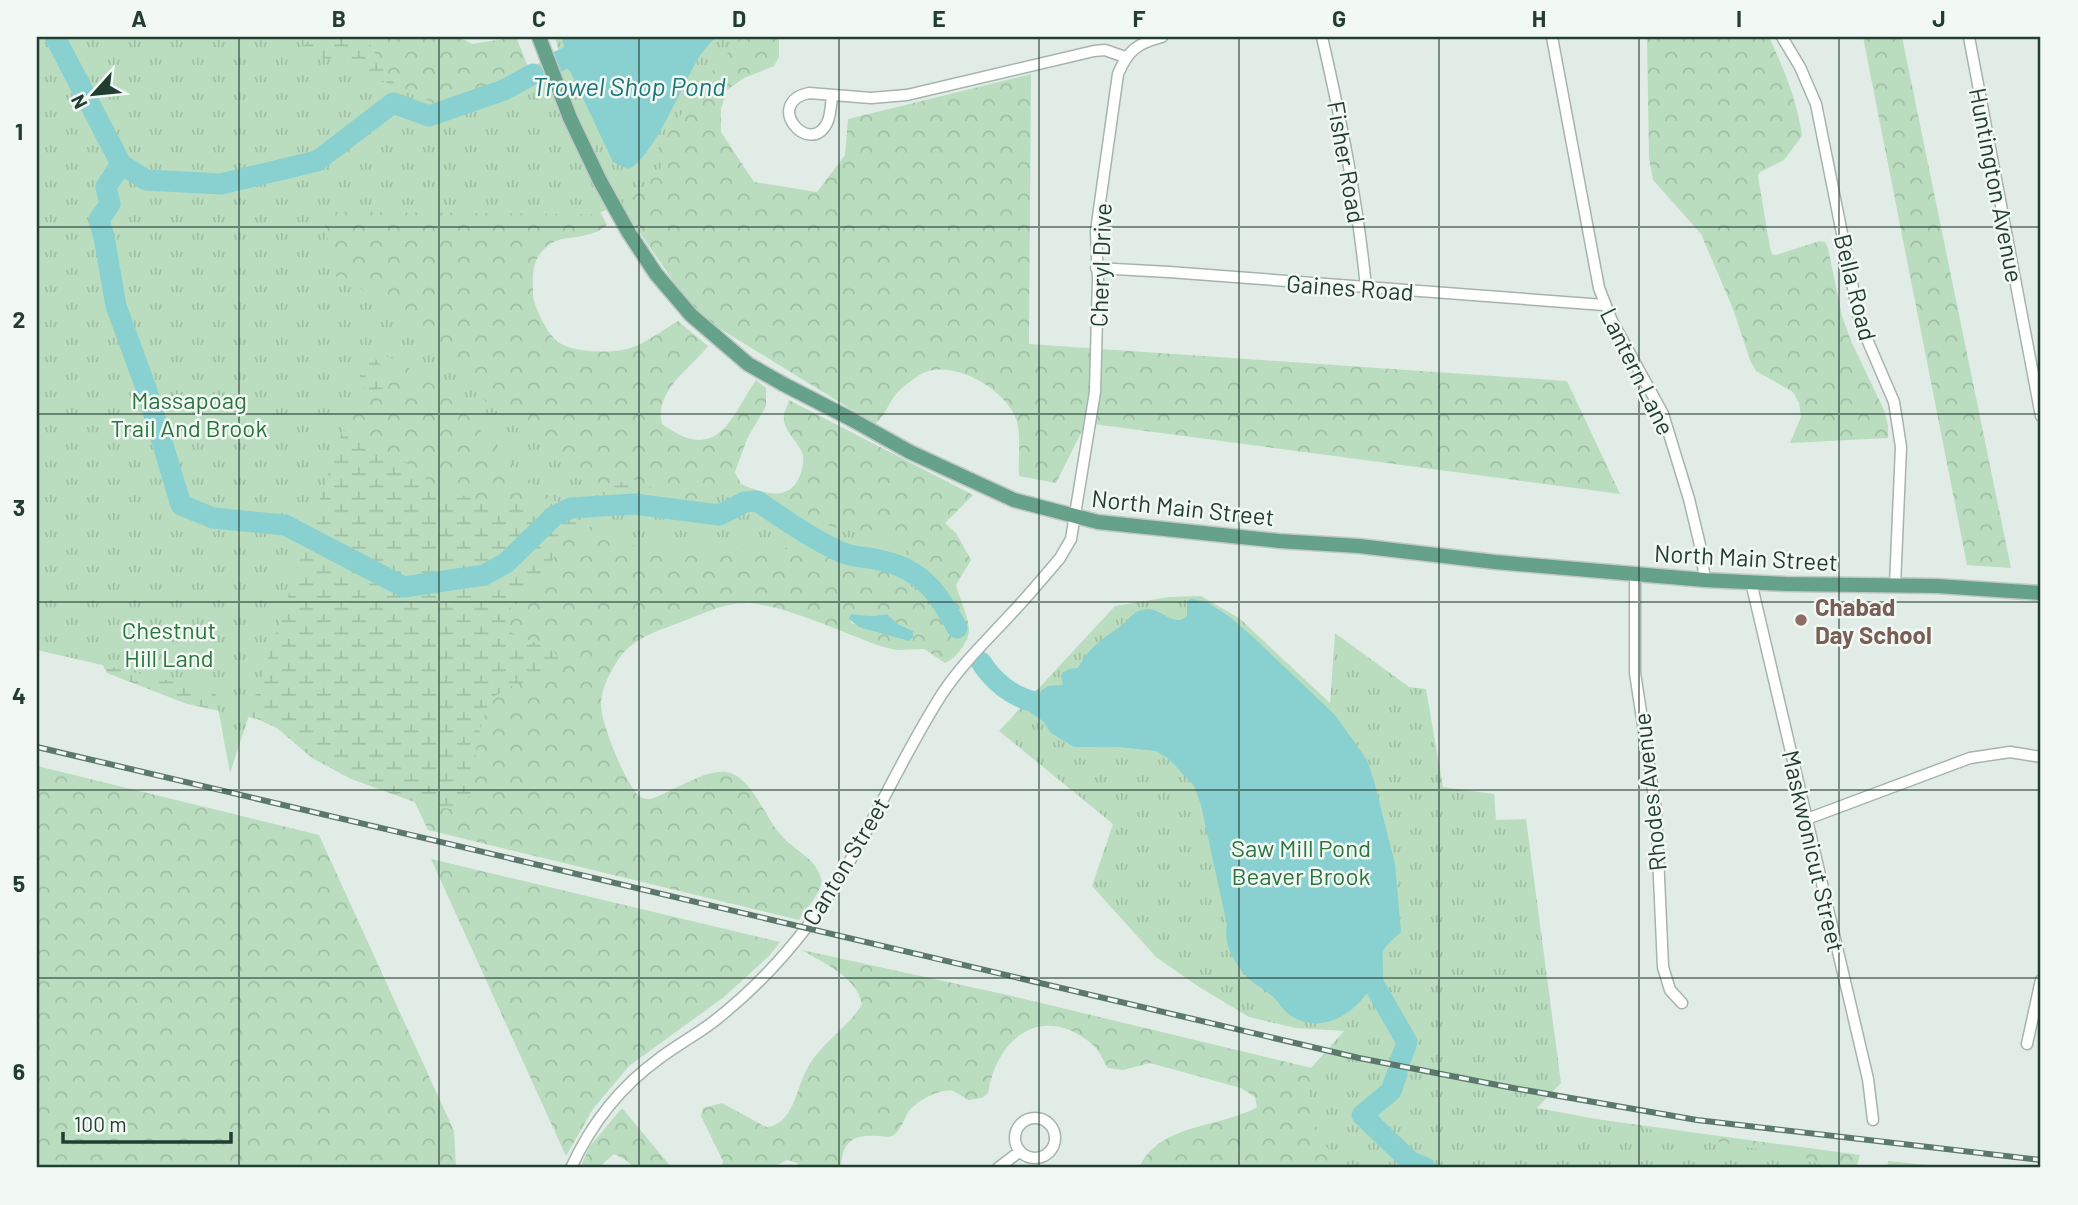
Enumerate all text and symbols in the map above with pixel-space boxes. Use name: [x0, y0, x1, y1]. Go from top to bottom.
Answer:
text: A: [131, 4, 147, 32]
text: B: [332, 4, 346, 32]
text: C: [532, 4, 546, 32]
text: D: [732, 4, 746, 32]
text: E: [932, 4, 946, 32]
text: F: [1133, 4, 1146, 32]
text: G: [1332, 4, 1346, 32]
text: H: [1532, 4, 1546, 32]
text: I: [1736, 4, 1742, 32]
text: J: [1932, 4, 1946, 32]
north arrow: [60, 60, 130, 130]
water label: Trowel Shop Pond: [532, 70, 726, 101]
street label: Huntington Avenue: [1964, 85, 2030, 285]
text: N: [65, 91, 92, 113]
street label: Fisher Road: [1322, 99, 1372, 225]
text: 1: [15, 117, 23, 145]
street label: Cheryl Drive: [1083, 202, 1117, 328]
street label: Bella Road: [1829, 231, 1883, 343]
street label: Gaines Road: [1285, 268, 1415, 306]
street label: Lantern Lane: [1595, 303, 1681, 439]
text: 2: [13, 305, 25, 333]
park label: Massapoag Trail And Brook: [111, 385, 267, 442]
street label: North Main Street: [1090, 483, 1276, 531]
text: 3: [13, 493, 25, 521]
street label: North Main Street: [1654, 538, 1838, 576]
place label: Chabad Day School: [1815, 592, 1932, 649]
marker: Chabad Day School: [1793, 612, 1809, 628]
park label: Chestnut Hill Land: [122, 615, 216, 672]
text: 4: [12, 681, 26, 709]
street label: Rhodes Avenue: [1626, 711, 1672, 873]
street label: Maskwonicut Street: [1777, 747, 1851, 955]
street label: Canton Street: [795, 792, 895, 930]
park label: Saw Mill Pond Beaver Brook: [1231, 833, 1371, 890]
text: 5: [13, 869, 25, 897]
text: 6: [13, 1057, 25, 1085]
scale bar: [63, 1100, 231, 1144]
text: 100 m: [74, 1111, 127, 1136]

